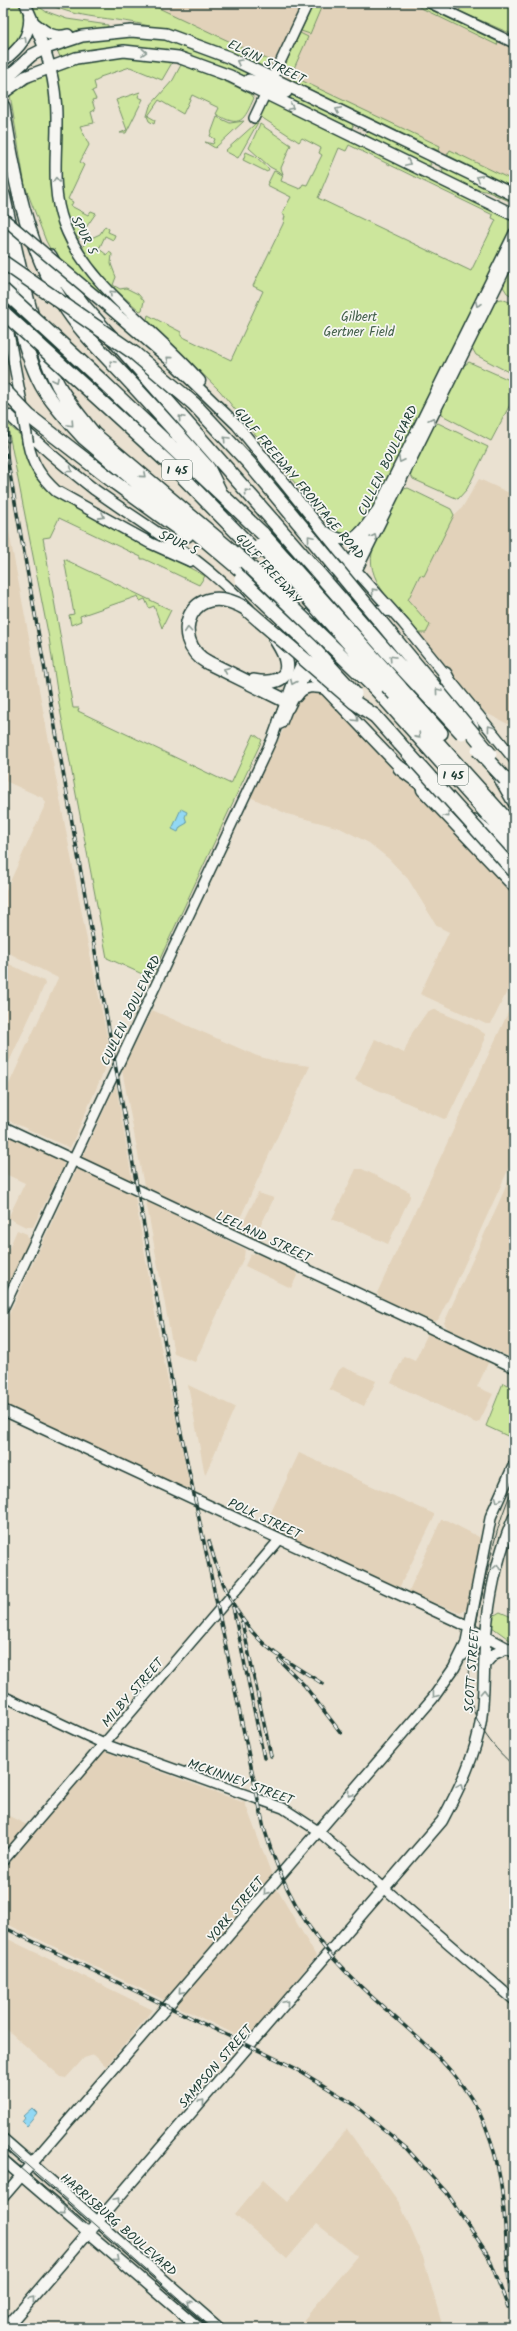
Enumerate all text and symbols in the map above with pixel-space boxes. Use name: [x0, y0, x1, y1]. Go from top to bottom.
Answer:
street label: ELGIN STREET: [224, 34, 310, 91]
one-way arrow: [19, 36, 26, 43]
one-way arrow: [141, 48, 147, 57]
one-way arrow: [236, 59, 244, 67]
one-way arrow: [287, 102, 294, 110]
one-way arrow: [334, 107, 342, 115]
one-way arrow: [404, 158, 411, 166]
one-way arrow: [476, 175, 483, 183]
one-way arrow: [52, 177, 60, 183]
street label: SPUR 5: [65, 212, 103, 260]
one-way arrow: [109, 291, 117, 298]
one-way arrow: [475, 299, 483, 307]
park label: Gilbert Gertner Field: [324, 307, 395, 343]
one-way arrow: [166, 357, 173, 364]
one-way arrow: [109, 360, 117, 368]
one-way arrow: [52, 377, 60, 384]
street label: CULLEN BOULEVARD: [352, 402, 424, 520]
street label: GULF FREEWAY FRONTAGE ROAD: [229, 403, 369, 565]
one-way arrow: [178, 415, 185, 423]
one-way arrow: [427, 417, 435, 425]
one-way arrow: [66, 419, 74, 427]
one-way arrow: [223, 436, 231, 444]
one-way arrow: [398, 455, 406, 463]
road number: I 45: [162, 460, 192, 480]
one-way arrow: [66, 465, 73, 472]
one-way arrow: [139, 471, 146, 478]
one-way arrow: [244, 489, 251, 497]
one-way arrow: [98, 512, 105, 519]
street label: SPUR 5: [155, 525, 203, 562]
street label: GULF FREEWAY: [230, 529, 306, 610]
one-way arrow: [369, 534, 377, 541]
one-way arrow: [308, 535, 315, 543]
one-way arrow: [372, 589, 379, 596]
one-way arrow: [184, 627, 193, 633]
one-way arrow: [389, 655, 397, 663]
one-way arrow: [222, 667, 230, 675]
one-way arrow: [289, 678, 297, 685]
one-way arrow: [436, 689, 443, 696]
one-way arrow: [351, 714, 358, 722]
one-way arrow: [488, 726, 495, 733]
one-way arrow: [413, 731, 420, 739]
road number: I 45: [438, 765, 468, 785]
one-way arrow: [442, 810, 450, 818]
street label: CULLEN BOULEVARD: [95, 952, 167, 1070]
street label: LEELAND STREET: [212, 1206, 316, 1269]
street label: POLK STREET: [224, 1493, 305, 1546]
one-way arrow: [495, 1496, 503, 1504]
one-way arrow: [493, 1564, 501, 1570]
street label: SCOTT STREET: [459, 1626, 486, 1713]
street label: MILBY STREET: [97, 1653, 170, 1732]
one-way arrow: [479, 1689, 488, 1695]
one-way arrow: [432, 1691, 440, 1698]
street label: MCKINNEY STREET: [185, 1754, 297, 1812]
one-way arrow: [455, 1783, 463, 1790]
one-way arrow: [348, 1789, 355, 1796]
street label: YORK STREET: [203, 1872, 270, 1947]
one-way arrow: [263, 1888, 270, 1895]
one-way arrow: [179, 1987, 186, 1994]
one-way arrow: [282, 2000, 289, 2008]
street label: SAMPSON STREET: [174, 2020, 259, 2113]
one-way arrow: [197, 2099, 204, 2106]
street label: HARRISBURG BOULEVARD: [55, 2168, 181, 2282]
one-way arrow: [112, 2197, 119, 2205]
one-way arrow: [59, 2208, 66, 2215]
one-way arrow: [112, 2254, 119, 2261]
one-way arrow: [27, 2296, 34, 2303]
one-way arrow: [187, 2300, 194, 2307]

